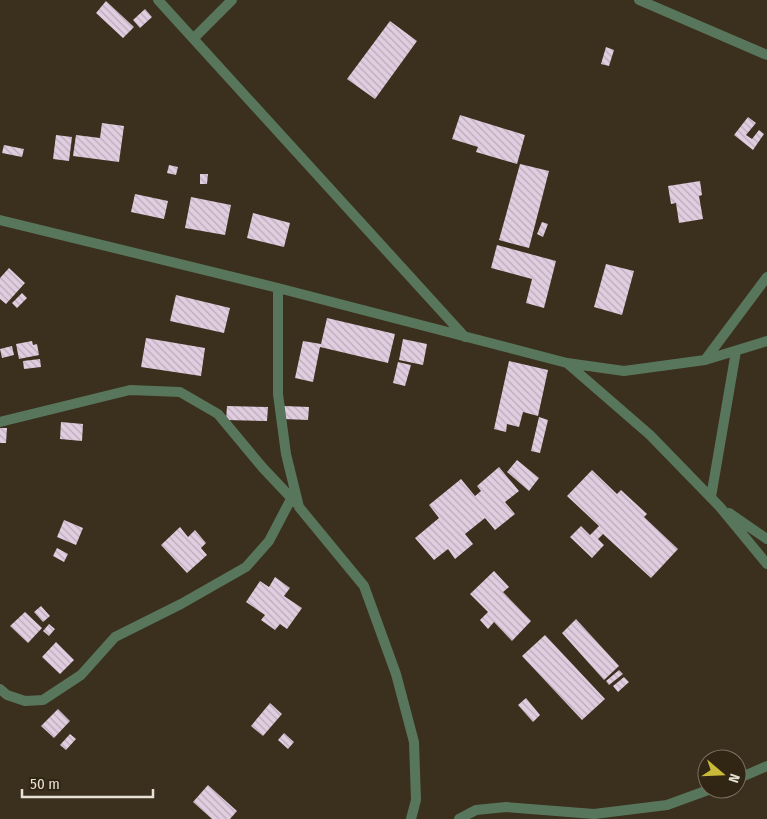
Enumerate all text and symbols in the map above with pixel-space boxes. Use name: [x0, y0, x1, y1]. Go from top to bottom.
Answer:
north arrow: [697, 749, 747, 799]
scale bar: [22, 766, 154, 798]
text: N: [724, 771, 743, 785]
text: 50 m: [30, 775, 60, 793]

